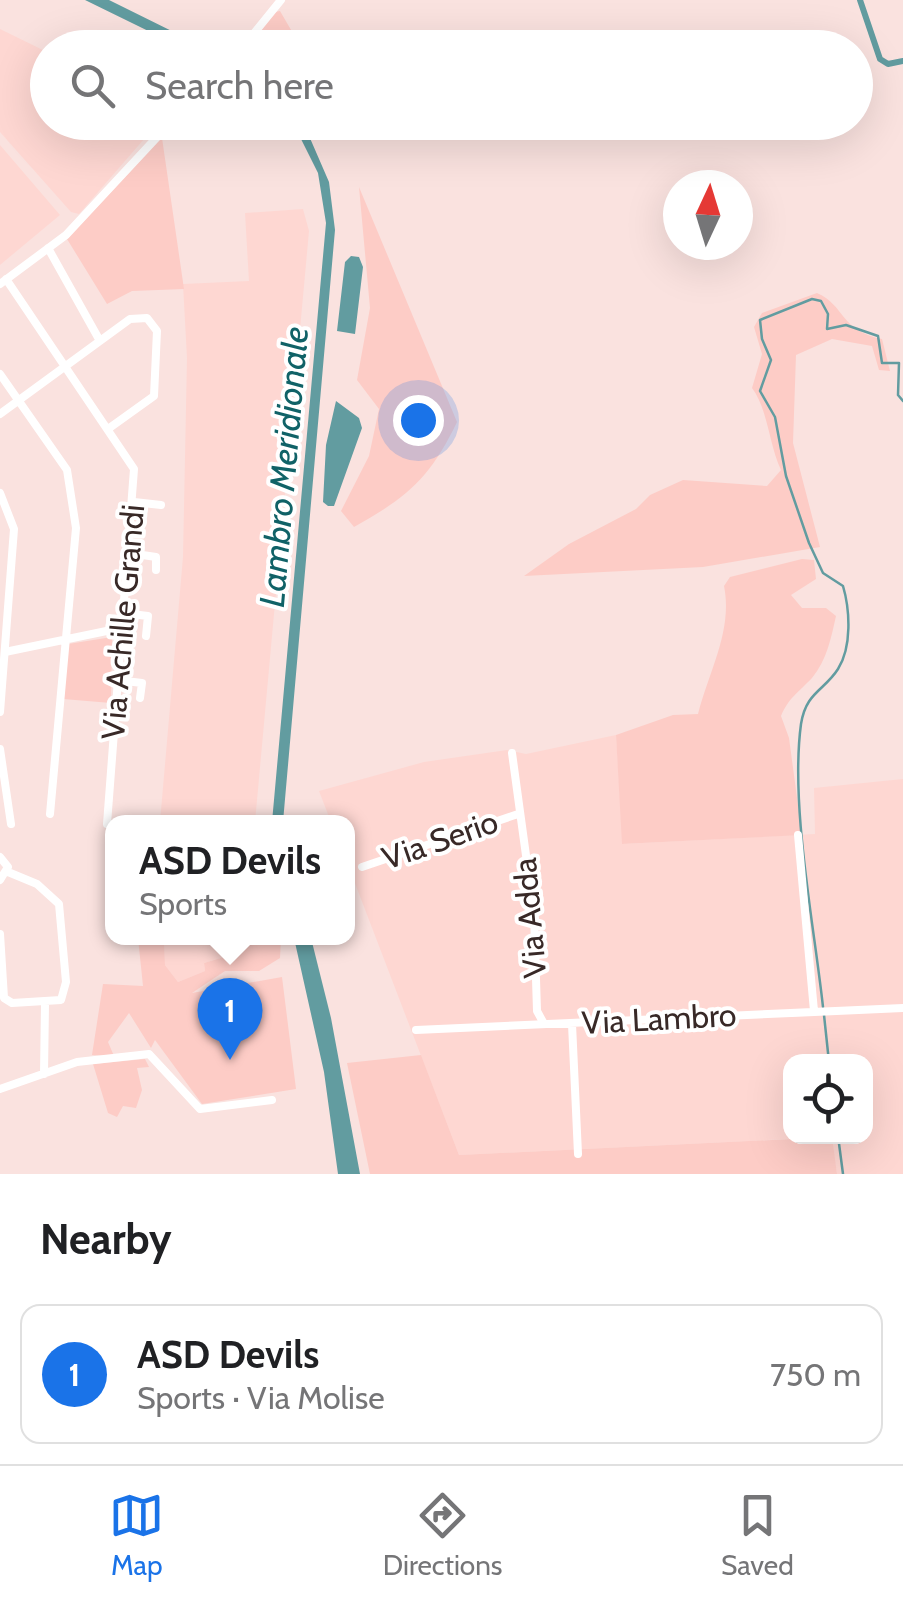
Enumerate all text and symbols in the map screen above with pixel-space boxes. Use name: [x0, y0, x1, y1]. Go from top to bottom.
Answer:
search box: [30, 30, 873, 140]
icon: search: [65, 58, 120, 113]
text: Search here: [145, 62, 334, 109]
north arrow: [663, 170, 753, 260]
water label: Lambro Meridionale: [250, 325, 317, 609]
your location: [393, 395, 444, 446]
street label: Via Achille Grandi: [93, 503, 152, 741]
street label: Via Serio: [377, 802, 503, 877]
popup: [105, 815, 355, 945]
text: ASD Devils: [139, 837, 321, 884]
street label: Via Adda: [505, 856, 554, 980]
text: Sports: [139, 884, 227, 923]
pin: 1: [198, 978, 262, 1060]
street label: Via Lambro: [581, 995, 737, 1042]
map controls: [783, 1054, 873, 1144]
button: locate: [783, 1054, 873, 1144]
text: Nearby: [40, 1213, 172, 1265]
text: ASD Devils: [137, 1331, 319, 1378]
text: 1: [69, 1355, 80, 1394]
text: 750 m: [770, 1355, 861, 1394]
text: Sports · Via Molise: [137, 1378, 385, 1417]
tab: Map: [109, 1488, 164, 1582]
tab: Directions: [383, 1488, 502, 1582]
tab: Saved: [721, 1488, 794, 1582]

